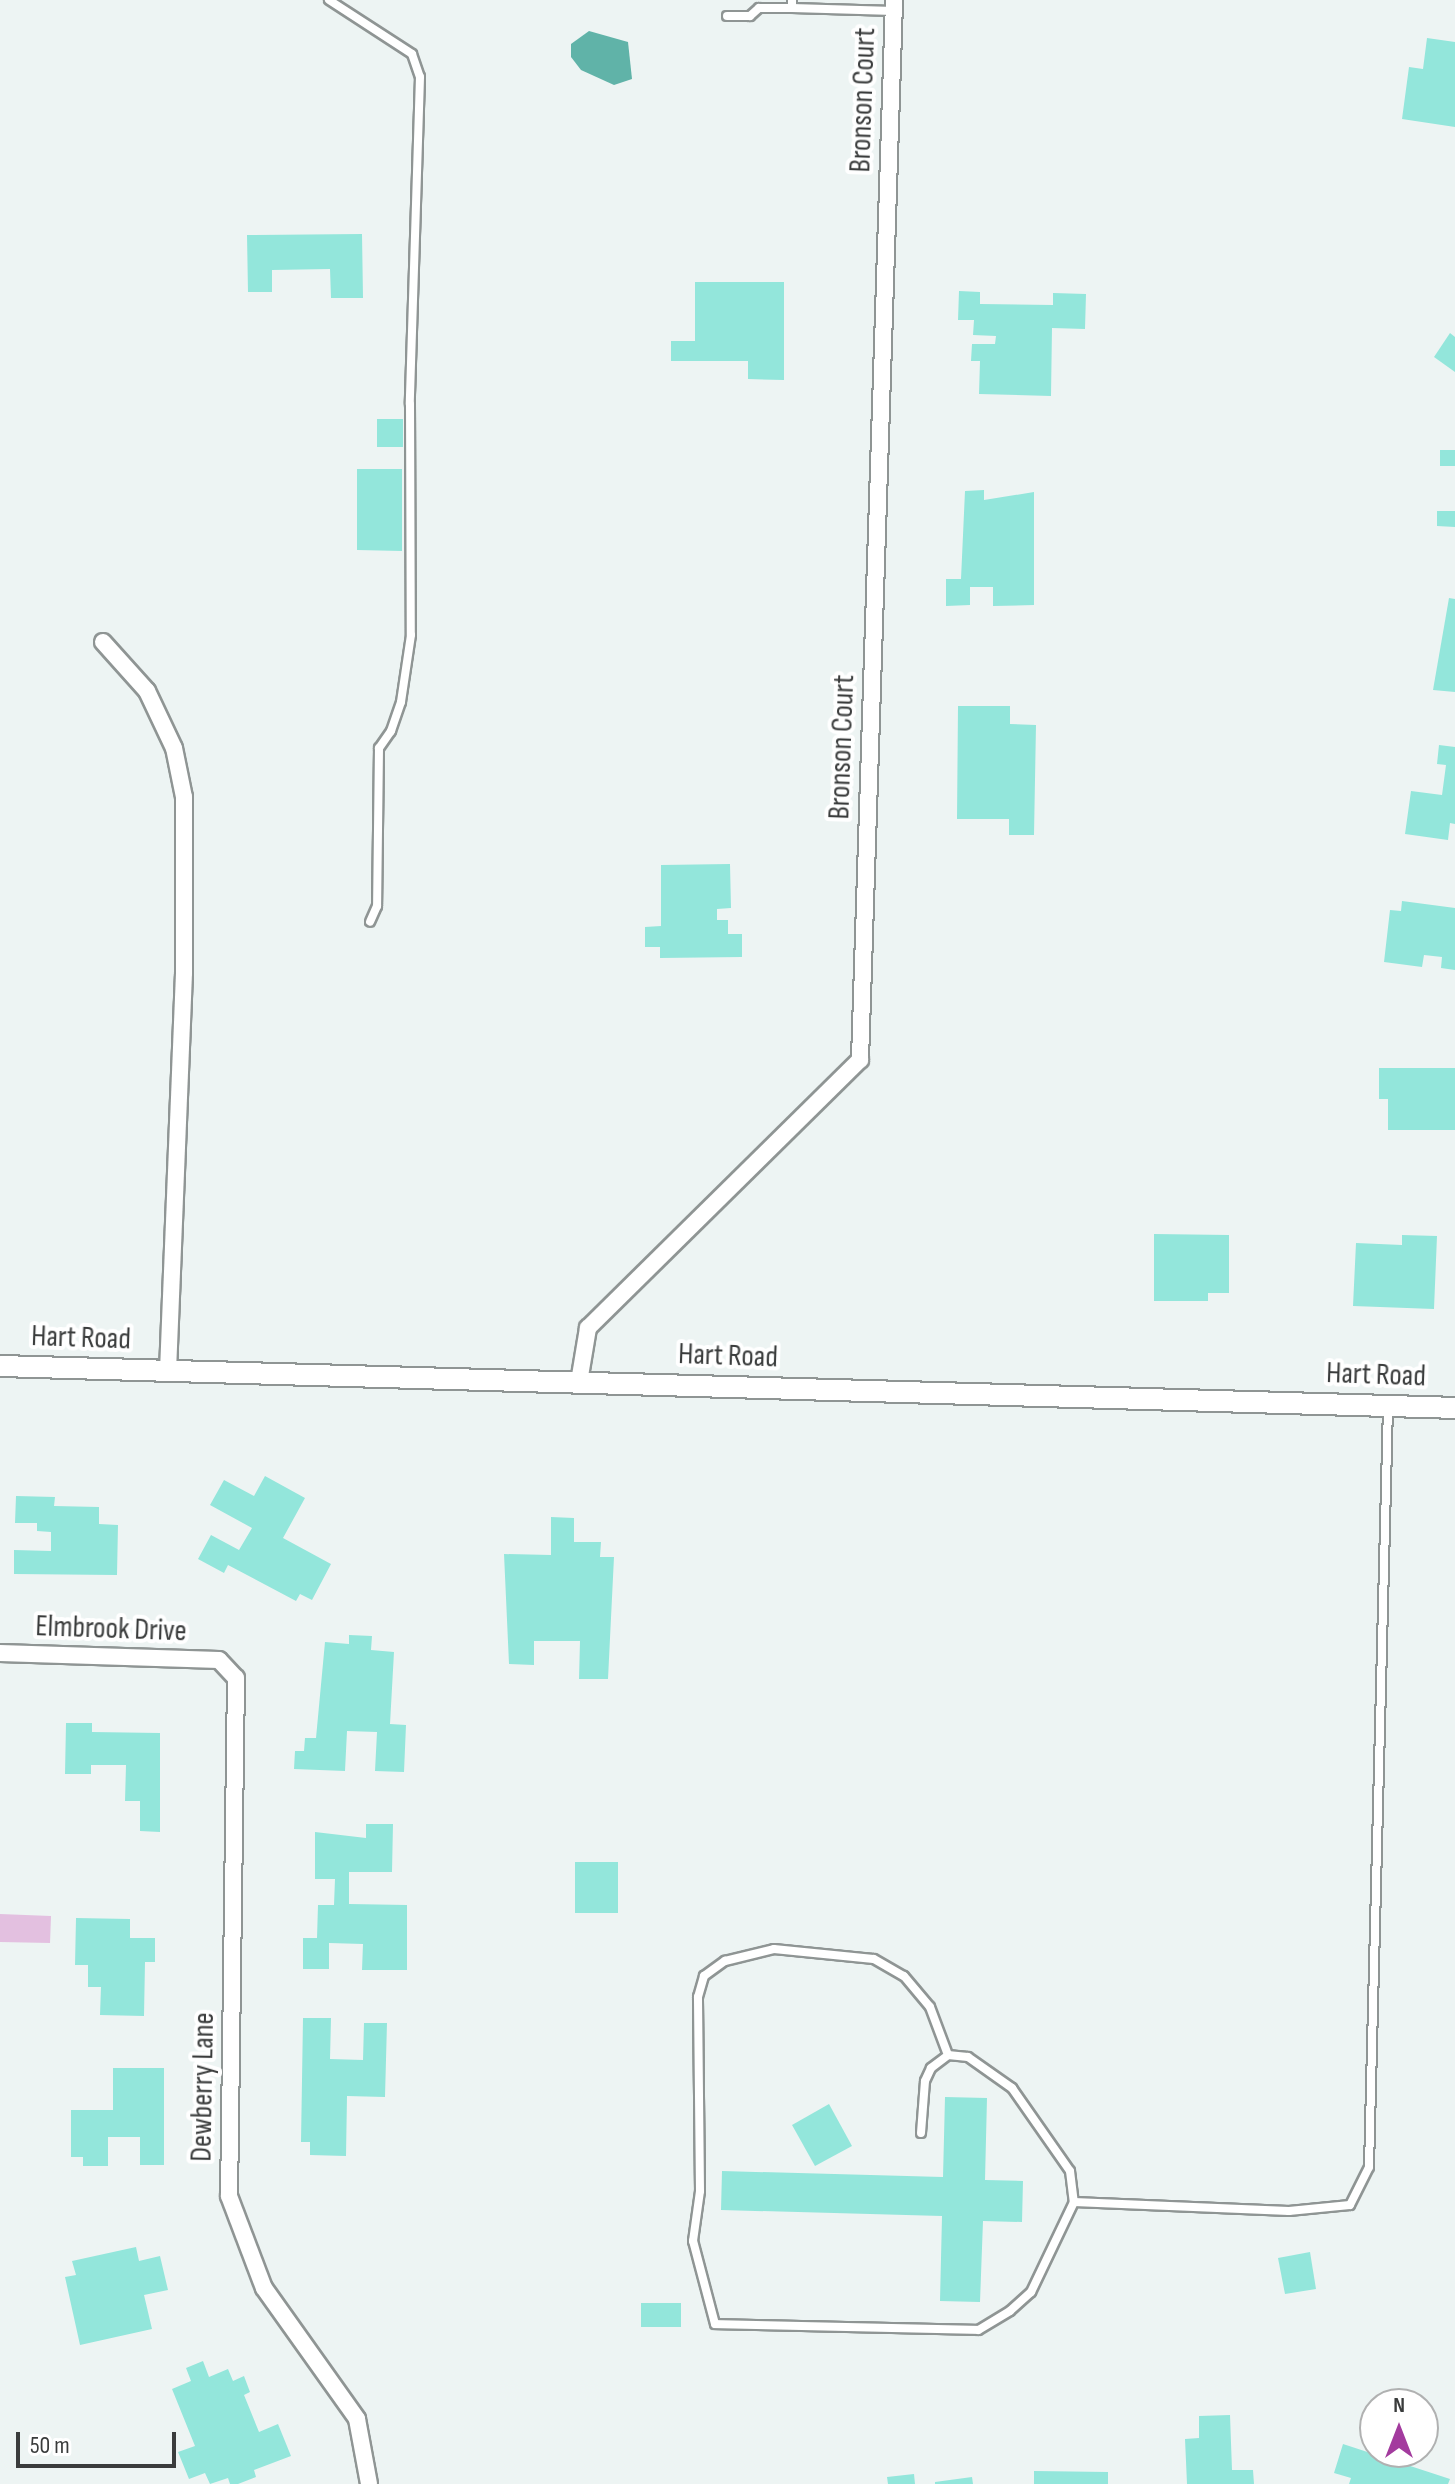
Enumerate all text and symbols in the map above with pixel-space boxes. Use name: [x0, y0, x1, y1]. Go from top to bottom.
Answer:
street label: Bronson Court: [842, 27, 884, 173]
street label: Bronson Court: [821, 674, 863, 820]
street label: Hart Road: [31, 1318, 131, 1358]
street label: Hart Road: [678, 1336, 778, 1376]
street label: Hart Road: [1326, 1355, 1426, 1395]
street label: Elmbrook Drive: [35, 1608, 187, 1650]
street label: Dewberry Lane: [184, 2012, 222, 2162]
north arrow: [1359, 2388, 1439, 2468]
text: N: [1393, 2392, 1405, 2419]
scale bar: [20, 2416, 180, 2466]
text: 50 m: [30, 2431, 70, 2460]

